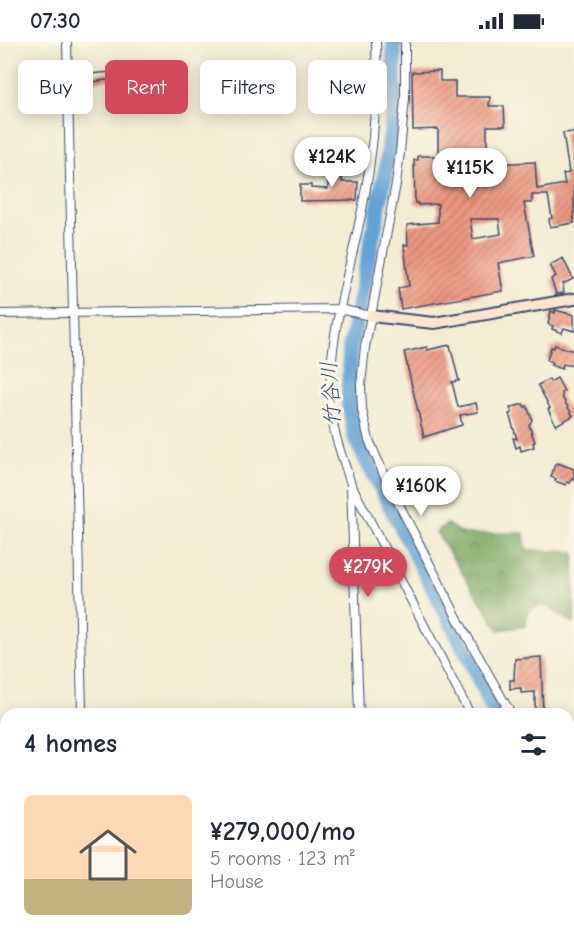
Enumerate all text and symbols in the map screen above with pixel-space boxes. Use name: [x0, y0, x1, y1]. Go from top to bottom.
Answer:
text: 07:30: [30, 8, 80, 34]
chip: Buy: [18, 60, 93, 114]
chip: Rent: [105, 60, 188, 114]
chip: Filters: [200, 60, 296, 114]
chip: New: [308, 60, 387, 114]
pin: ¥124K: [290, 137, 374, 188]
text: ¥124K: [308, 145, 356, 168]
pin: ¥115K: [428, 148, 512, 199]
text: ¥115K: [446, 156, 494, 179]
water label: 竹谷川: [316, 360, 346, 428]
pin: ¥160K: [379, 466, 463, 517]
text: ¥160K: [396, 474, 446, 497]
pin: ¥279K: [326, 547, 410, 598]
text: ¥279K: [343, 555, 393, 578]
icon: filters: [517, 728, 550, 761]
text: 4 homes: [24, 729, 117, 759]
text: ¥279,000/mo: [210, 817, 355, 847]
icon: home: [72, 819, 144, 891]
text: 5 rooms · 123 m²: [210, 847, 355, 870]
text: House: [210, 870, 264, 893]

